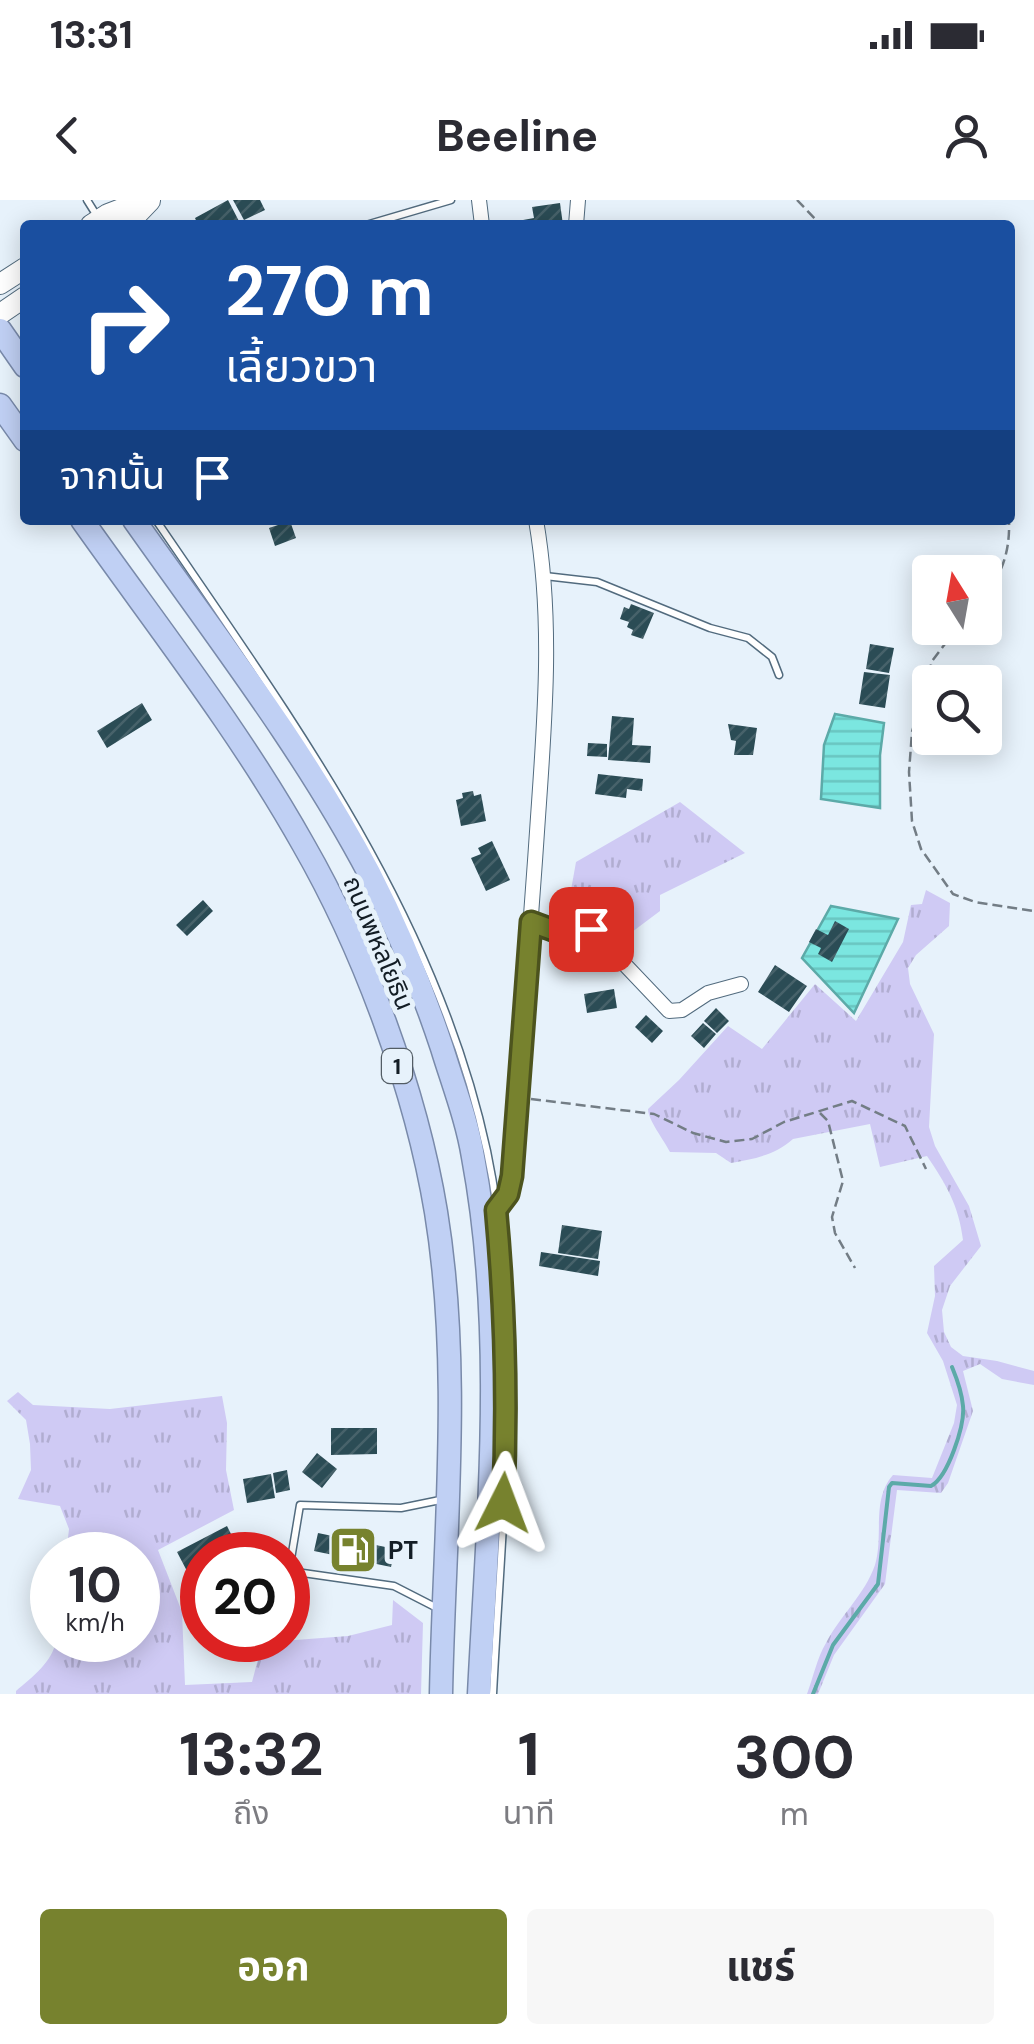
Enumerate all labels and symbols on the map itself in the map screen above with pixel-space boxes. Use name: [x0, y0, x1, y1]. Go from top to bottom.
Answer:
north arrow: [912, 555, 1002, 645]
street label: ถนนพหลโยธิน: [335, 871, 422, 1015]
pin: [549, 887, 634, 972]
road number: 1: [382, 1049, 412, 1083]
position arrow: [451, 1451, 555, 1555]
fuel station icon: PT: [327, 1524, 379, 1576]
speed limit sign: 20: [180, 1532, 310, 1662]
place label: PT: [388, 1534, 418, 1567]

